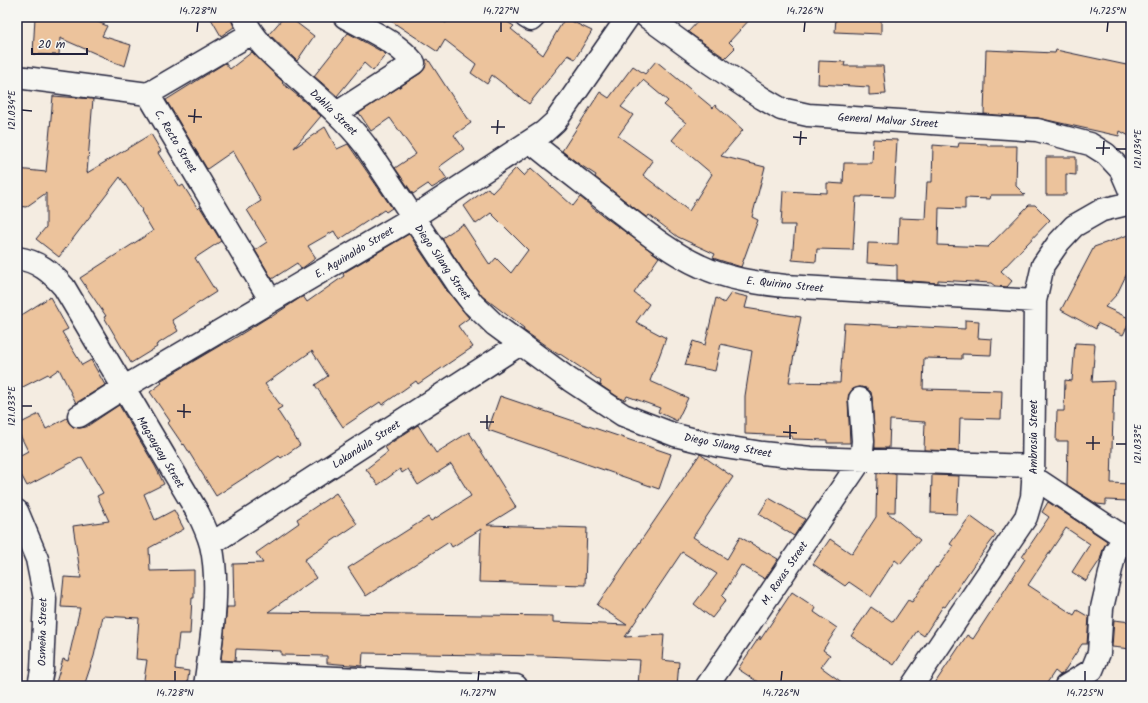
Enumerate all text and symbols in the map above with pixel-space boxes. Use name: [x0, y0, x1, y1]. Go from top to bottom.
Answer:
text: 14.728°N: [179, 3, 217, 19]
text: 14.727°N: [483, 3, 519, 19]
text: 14.726°N: [786, 3, 824, 19]
text: 14.725°N: [1090, 3, 1127, 19]
scale bar: [32, 30, 87, 56]
text: 20 m: [38, 35, 66, 54]
street label: Dahlia Street: [305, 85, 362, 141]
text: 121.034°E: [4, 89, 20, 130]
street label: C. Recto Street: [149, 106, 202, 177]
street label: General Malvar Street: [837, 109, 940, 134]
text: 121.034°E: [1130, 128, 1146, 169]
street label: Diego Silang Street: [409, 221, 475, 305]
street label: E. Aguinaldo Street: [311, 222, 398, 284]
street label: E. Quirino Street: [745, 272, 825, 298]
text: 121.033°E: [4, 385, 20, 426]
street label: Ambrosia Street: [1025, 399, 1043, 474]
street label: Magsaysay Street: [131, 413, 189, 493]
street label: Lakandula Street: [329, 416, 405, 474]
text: 121.033°E: [1130, 423, 1146, 464]
street label: Diego Silang Street: [682, 429, 774, 463]
street label: M. Roxas Street: [757, 537, 813, 609]
street label: Osmeña Street: [33, 597, 53, 666]
text: 14.728°N: [156, 685, 194, 701]
text: 14.727°N: [460, 685, 496, 701]
text: 14.726°N: [762, 685, 800, 701]
text: 14.725°N: [1067, 685, 1104, 701]

